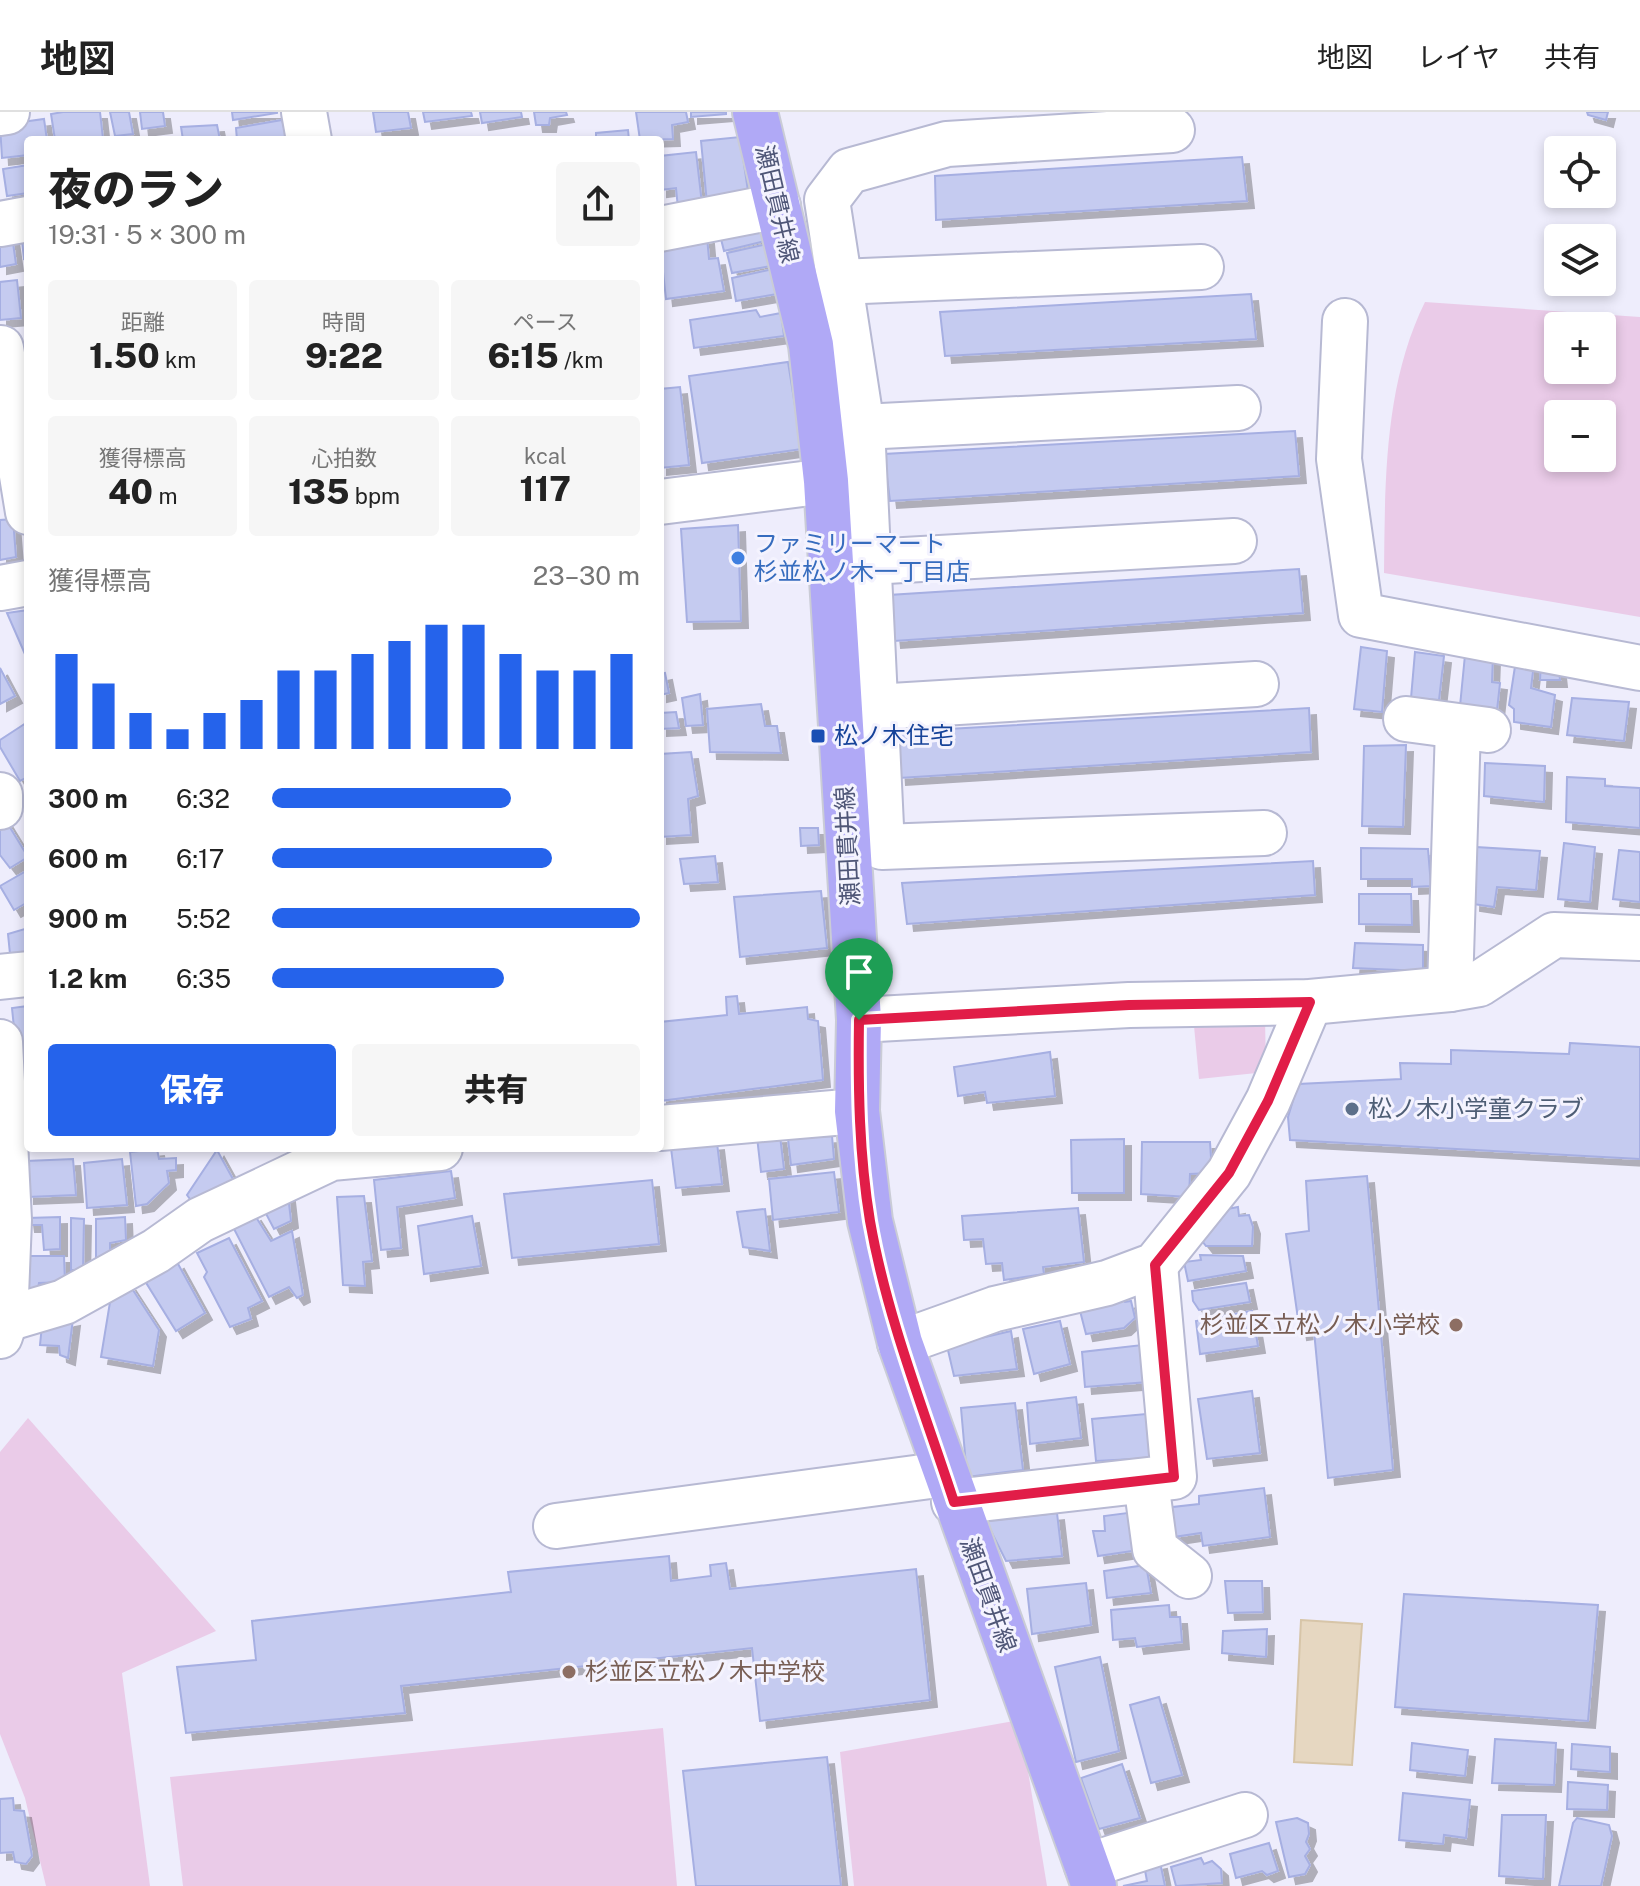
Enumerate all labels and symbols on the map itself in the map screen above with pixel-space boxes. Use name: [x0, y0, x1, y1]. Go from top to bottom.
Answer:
street label: 瀬田貫井線: [751, 142, 805, 265]
place label: ファミリーマート 杉並松ノ木一丁目店: [754, 529, 970, 585]
marker: ファミリーマート 杉並松ノ木一丁目店: [729, 549, 747, 567]
place label: 松ノ木住宅: [834, 721, 954, 749]
marker: 松ノ木住宅: [809, 727, 827, 745]
street label: 瀬田貫井線: [830, 785, 864, 907]
pin: [825, 938, 893, 1020]
place label: 松ノ木小学童クラブ: [1368, 1094, 1584, 1122]
marker: 松ノ木小学童クラブ: [1343, 1100, 1361, 1118]
place label: 杉並区立松ノ木小学校: [1200, 1310, 1440, 1338]
marker: 杉並区立松ノ木小学校: [1447, 1316, 1465, 1334]
street label: 瀬田貫井線: [955, 1533, 1023, 1656]
place label: 杉並区立松ノ木中学校: [585, 1657, 825, 1685]
marker: 杉並区立松ノ木中学校: [560, 1663, 578, 1681]

